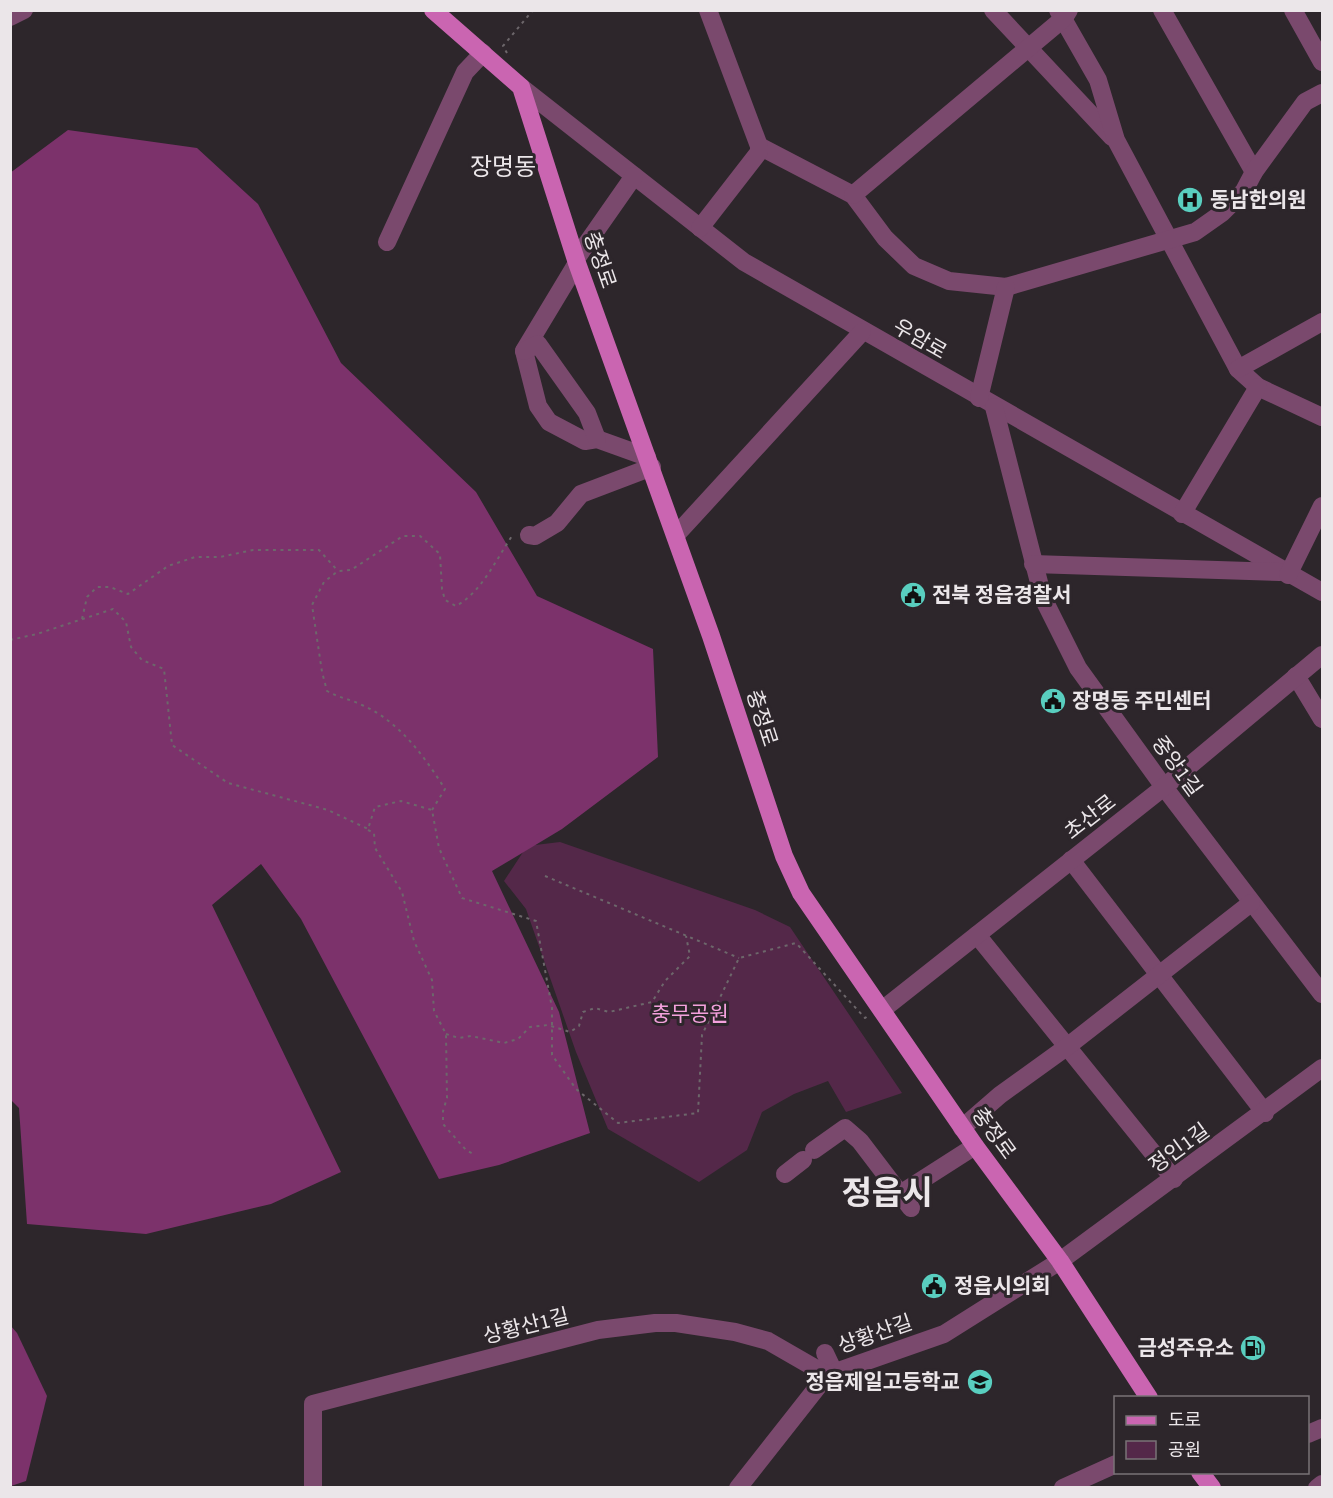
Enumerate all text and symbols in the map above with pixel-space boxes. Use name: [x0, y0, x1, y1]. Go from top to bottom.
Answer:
district label: 장명동: [470, 150, 536, 185]
hospital icon: 동남한의원: [1175, 185, 1205, 215]
place label: 동남한의원: [1210, 185, 1307, 215]
street label: 충정로: [576, 228, 624, 292]
street label: 우암로: [887, 312, 953, 366]
public building icon: 전북 정읍경찰서: [898, 580, 928, 610]
place label: 전북 정읍경찰서: [932, 580, 1071, 610]
street label: 충정로: [739, 686, 785, 750]
public building icon: 장명동 주민센터: [1038, 686, 1068, 716]
place label: 장명동 주민센터: [1072, 686, 1211, 716]
street label: 중앙1길: [1145, 730, 1209, 802]
street label: 초산로: [1058, 787, 1122, 847]
park label: 충무공원: [651, 999, 729, 1029]
street label: 충정로: [965, 1101, 1023, 1165]
street label: 정인1길: [1143, 1116, 1215, 1180]
district label: 정읍시: [841, 1170, 933, 1217]
public building icon: 정읍시의회: [919, 1271, 949, 1301]
place label: 정읍시의회: [954, 1271, 1051, 1301]
street label: 상황산1길: [480, 1301, 572, 1351]
street label: 상황산길: [834, 1307, 916, 1361]
place label: 금성주유소: [1137, 1333, 1234, 1363]
fuel station icon: 금성주유소: [1238, 1333, 1268, 1363]
place label: 정읍제일고등학교: [805, 1367, 960, 1397]
school or university icon: 정읍제일고등학교: [965, 1367, 995, 1397]
legend: [1114, 1396, 1309, 1474]
text: 도로: [1168, 1408, 1201, 1433]
text: 공원: [1168, 1438, 1201, 1463]

